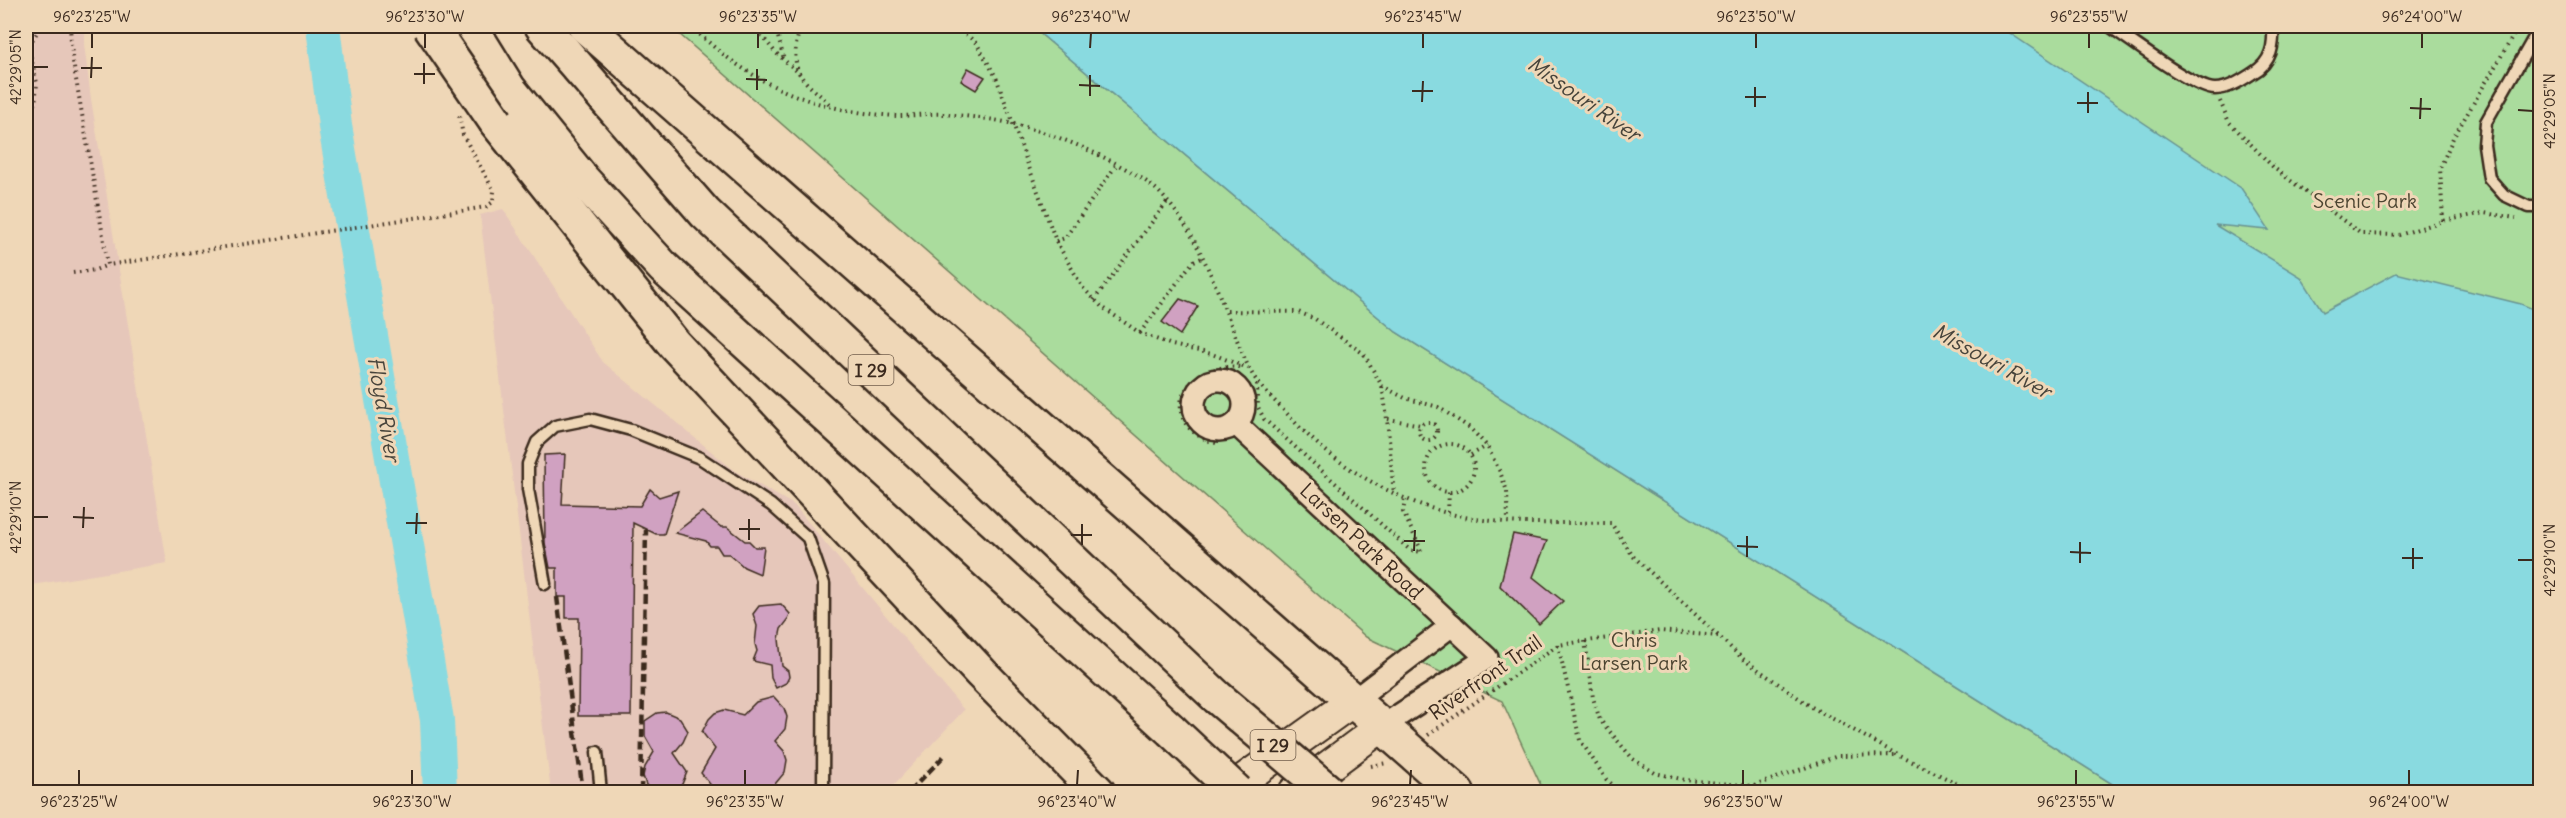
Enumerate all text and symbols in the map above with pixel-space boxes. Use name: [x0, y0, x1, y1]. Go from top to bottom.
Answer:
text: 96°23'25"W: [53, 7, 131, 26]
text: 96°23'30"W: [385, 7, 465, 26]
text: 96°23'35"W: [719, 7, 797, 26]
text: 96°23'40"W: [1052, 7, 1131, 26]
text: 96°23'45"W: [1384, 7, 1462, 26]
text: 96°23'50"W: [1716, 7, 1796, 26]
text: 96°23'55"W: [2050, 7, 2128, 26]
text: 96°24'00"W: [2382, 7, 2463, 26]
text: 42°29'05"N: [6, 29, 25, 105]
water label: Missouri River: [1523, 50, 1647, 149]
text: 42°29'05"N: [2540, 73, 2559, 149]
park label: Scenic Park: [2313, 188, 2417, 213]
water label: Missouri River: [1928, 317, 2058, 406]
water label: Floyd River: [362, 355, 407, 466]
road number: I 29: [848, 355, 894, 385]
street label: Larsen Park Road: [1295, 477, 1429, 605]
text: 42°29'10"N: [6, 481, 25, 553]
text: 42°29'10"N: [2540, 524, 2559, 596]
park label: Chris Larsen Park: [1580, 627, 1688, 675]
street label: Riverfront Trail: [1424, 629, 1546, 725]
road number: I 29: [1250, 730, 1296, 760]
text: 96°23'25"W: [40, 792, 118, 811]
text: 96°23'30"W: [372, 792, 452, 811]
text: 96°23'35"W: [706, 792, 784, 811]
text: 96°23'40"W: [1038, 792, 1117, 811]
text: 96°23'45"W: [1371, 792, 1449, 811]
text: 96°23'50"W: [1703, 792, 1783, 811]
text: 96°23'55"W: [2037, 792, 2115, 811]
text: 96°24'00"W: [2369, 792, 2450, 811]

